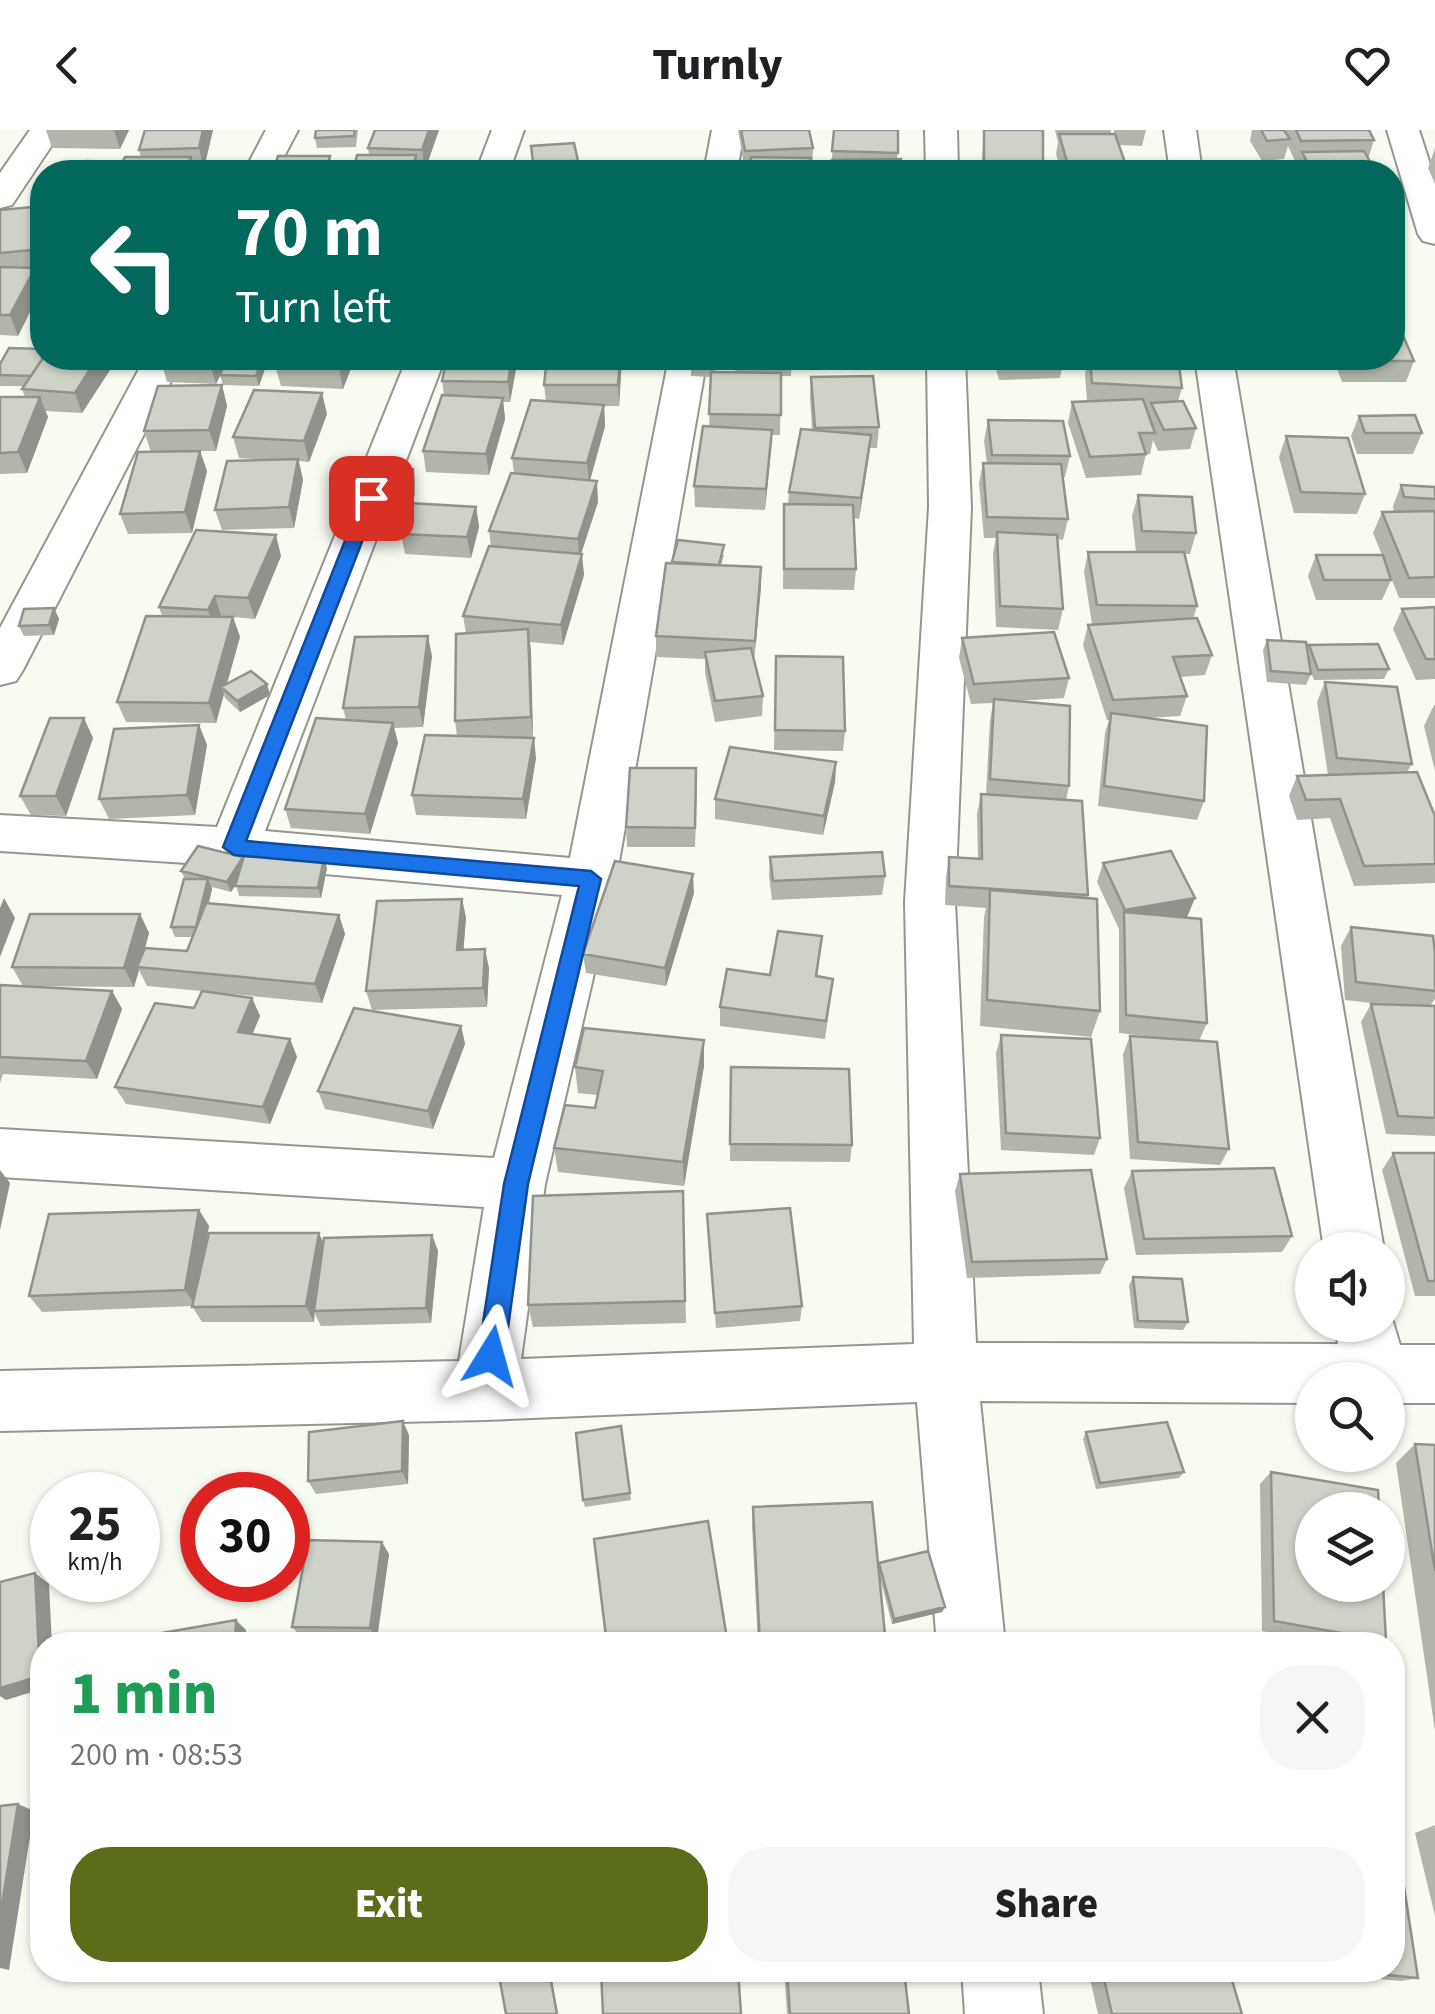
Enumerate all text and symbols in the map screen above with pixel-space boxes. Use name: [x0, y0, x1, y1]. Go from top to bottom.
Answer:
text: Turnly: [652, 33, 783, 97]
icon: back: [40, 38, 95, 93]
icon: heart: [1340, 38, 1395, 93]
text: 70 m: [235, 183, 383, 283]
icon: left: [70, 200, 200, 330]
text: Turn left: [235, 276, 391, 340]
pin: [329, 456, 414, 541]
icon: arrive: [344, 471, 399, 526]
map controls: [1295, 1232, 1405, 1602]
button: sound: [1295, 1232, 1405, 1342]
position arrow: [439, 1304, 543, 1408]
button: search: [1295, 1362, 1405, 1472]
speed limit sign: 30: [180, 1472, 310, 1602]
text: 25: [69, 1489, 121, 1560]
button: layers: [1295, 1492, 1405, 1602]
text: km/h: [67, 1544, 123, 1580]
text: 1 min: [70, 1652, 217, 1737]
button: close: [1260, 1665, 1365, 1770]
text: 200 m · 08:53: [70, 1732, 243, 1778]
button: Exit: [70, 1847, 708, 1962]
button: Share: [728, 1847, 1365, 1962]

